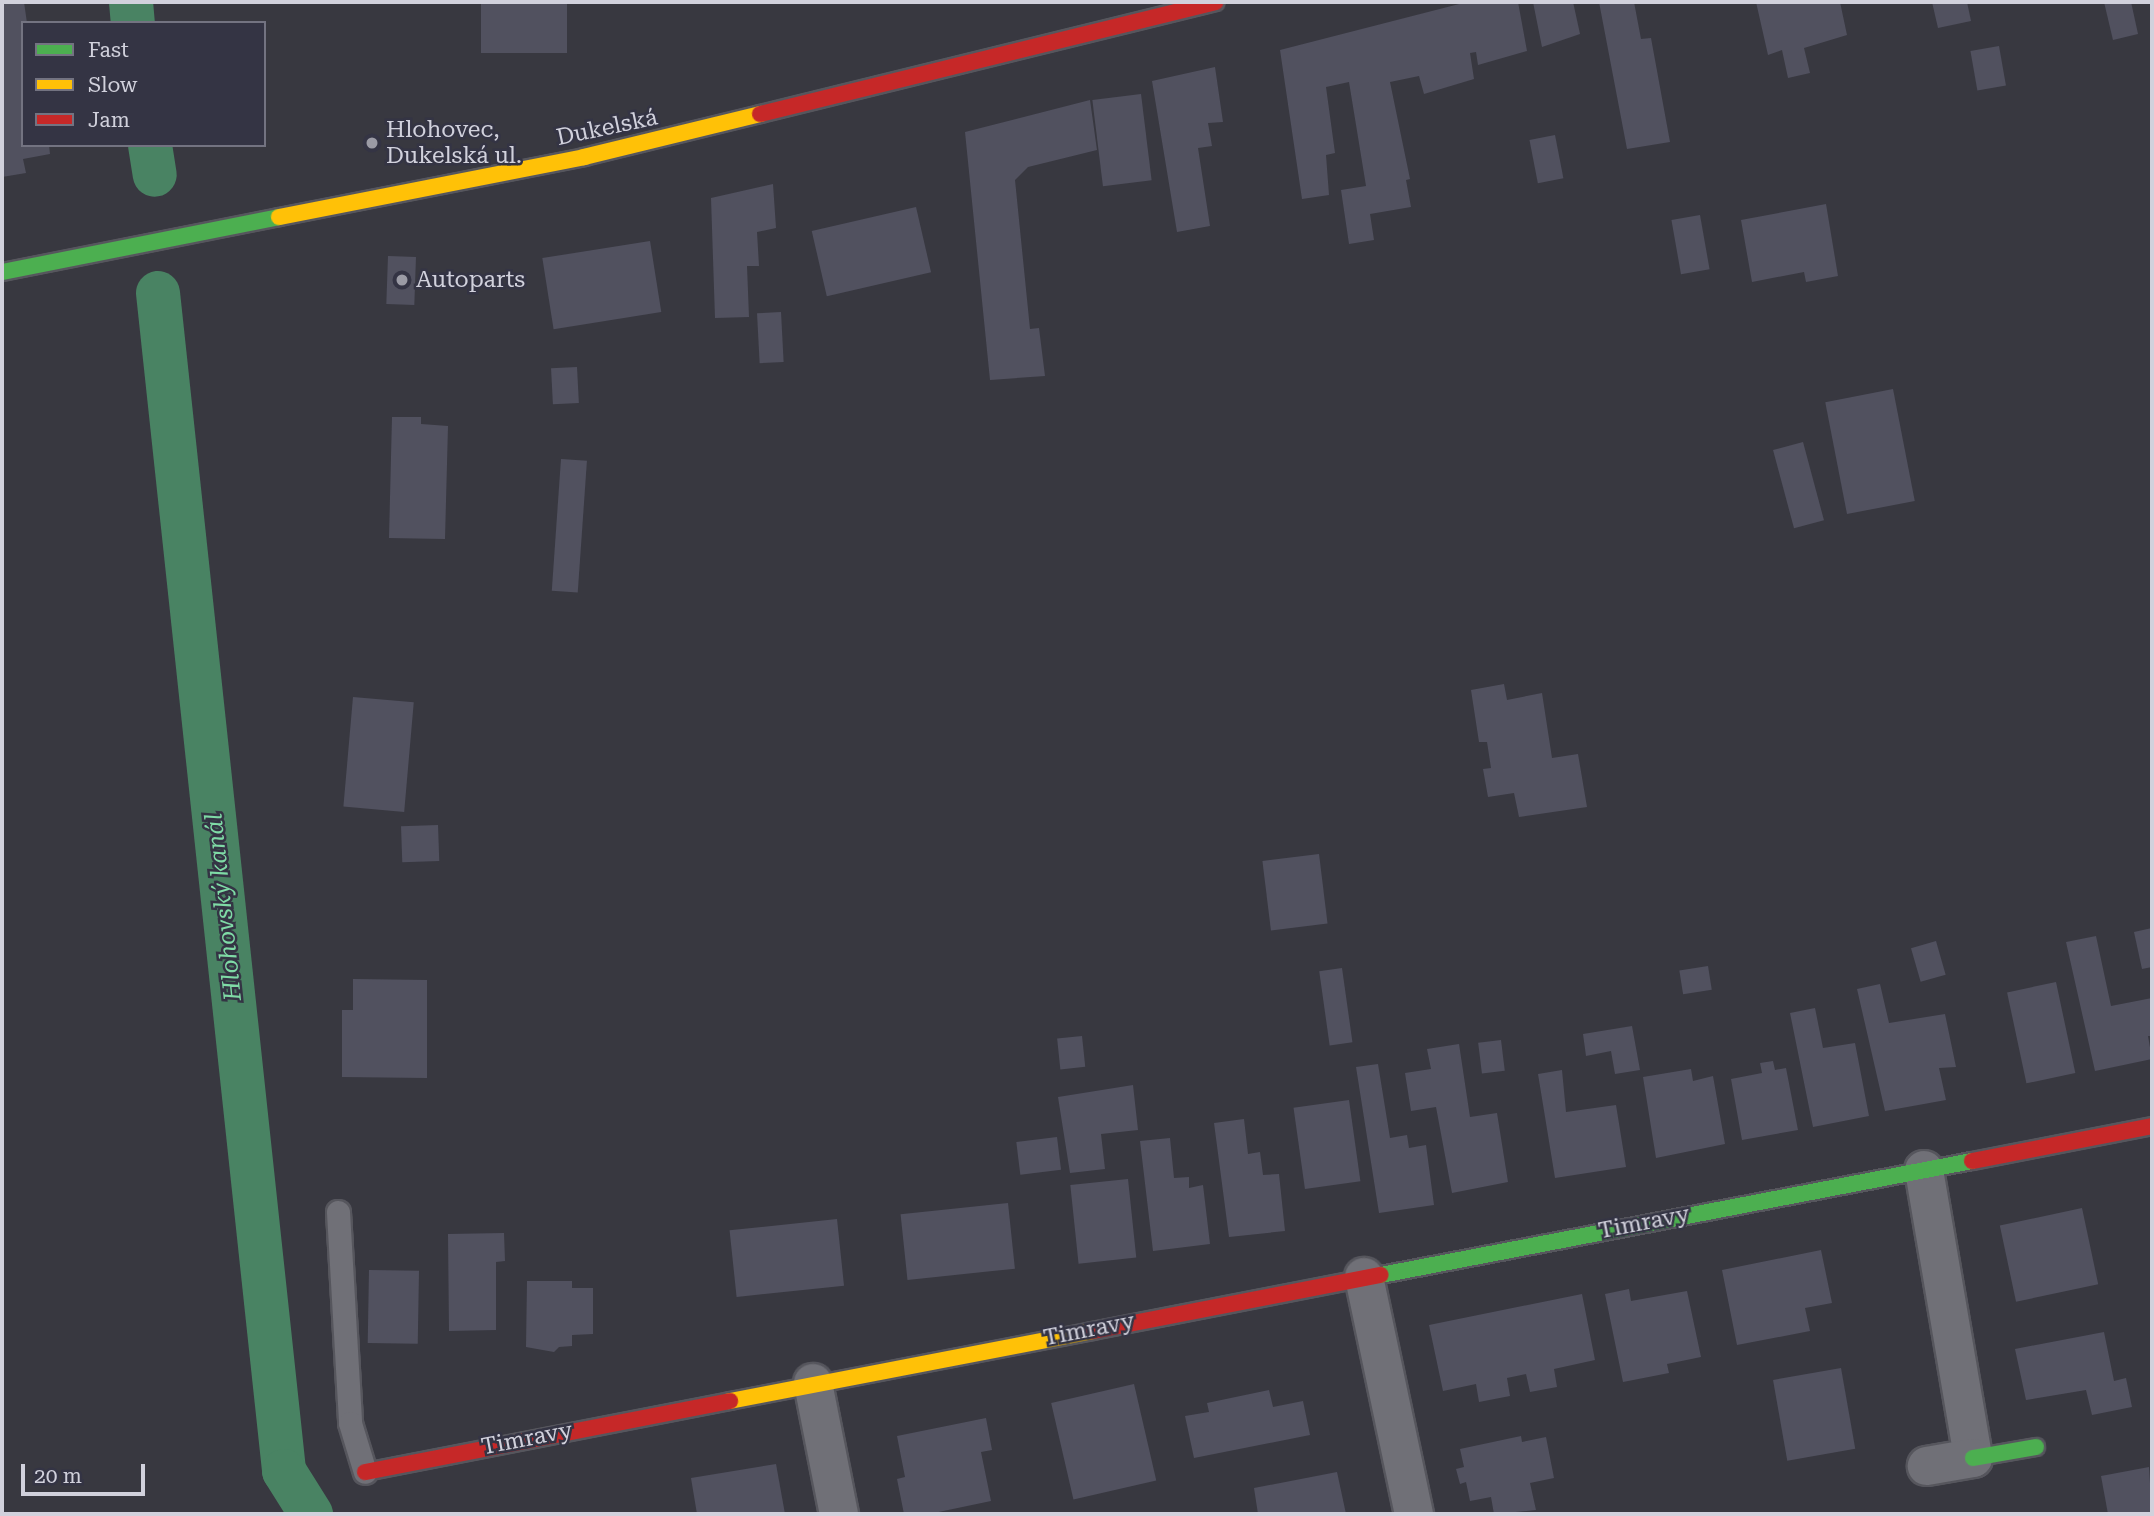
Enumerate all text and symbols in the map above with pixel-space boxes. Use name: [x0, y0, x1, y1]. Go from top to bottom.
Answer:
legend: [21, 21, 266, 147]
text: Fast: [88, 38, 129, 62]
text: Slow: [88, 73, 137, 97]
street label: Dukelská: [554, 104, 660, 152]
text: Jam: [88, 108, 130, 132]
place label: Hlohovec, Dukelská ul.: [386, 116, 522, 170]
marker: Hlohovec, Dukelská ul.: [364, 135, 380, 151]
place label: Autoparts: [416, 266, 525, 294]
marker: Autoparts: [394, 272, 410, 288]
water label: Hlohovský kanál: [200, 812, 248, 1002]
street label: Timravy: [1596, 1201, 1692, 1245]
street label: Timravy: [1041, 1308, 1137, 1352]
street label: Timravy: [479, 1417, 575, 1461]
scale bar: [24, 1450, 149, 1494]
text: 20 m: [34, 1464, 82, 1488]

